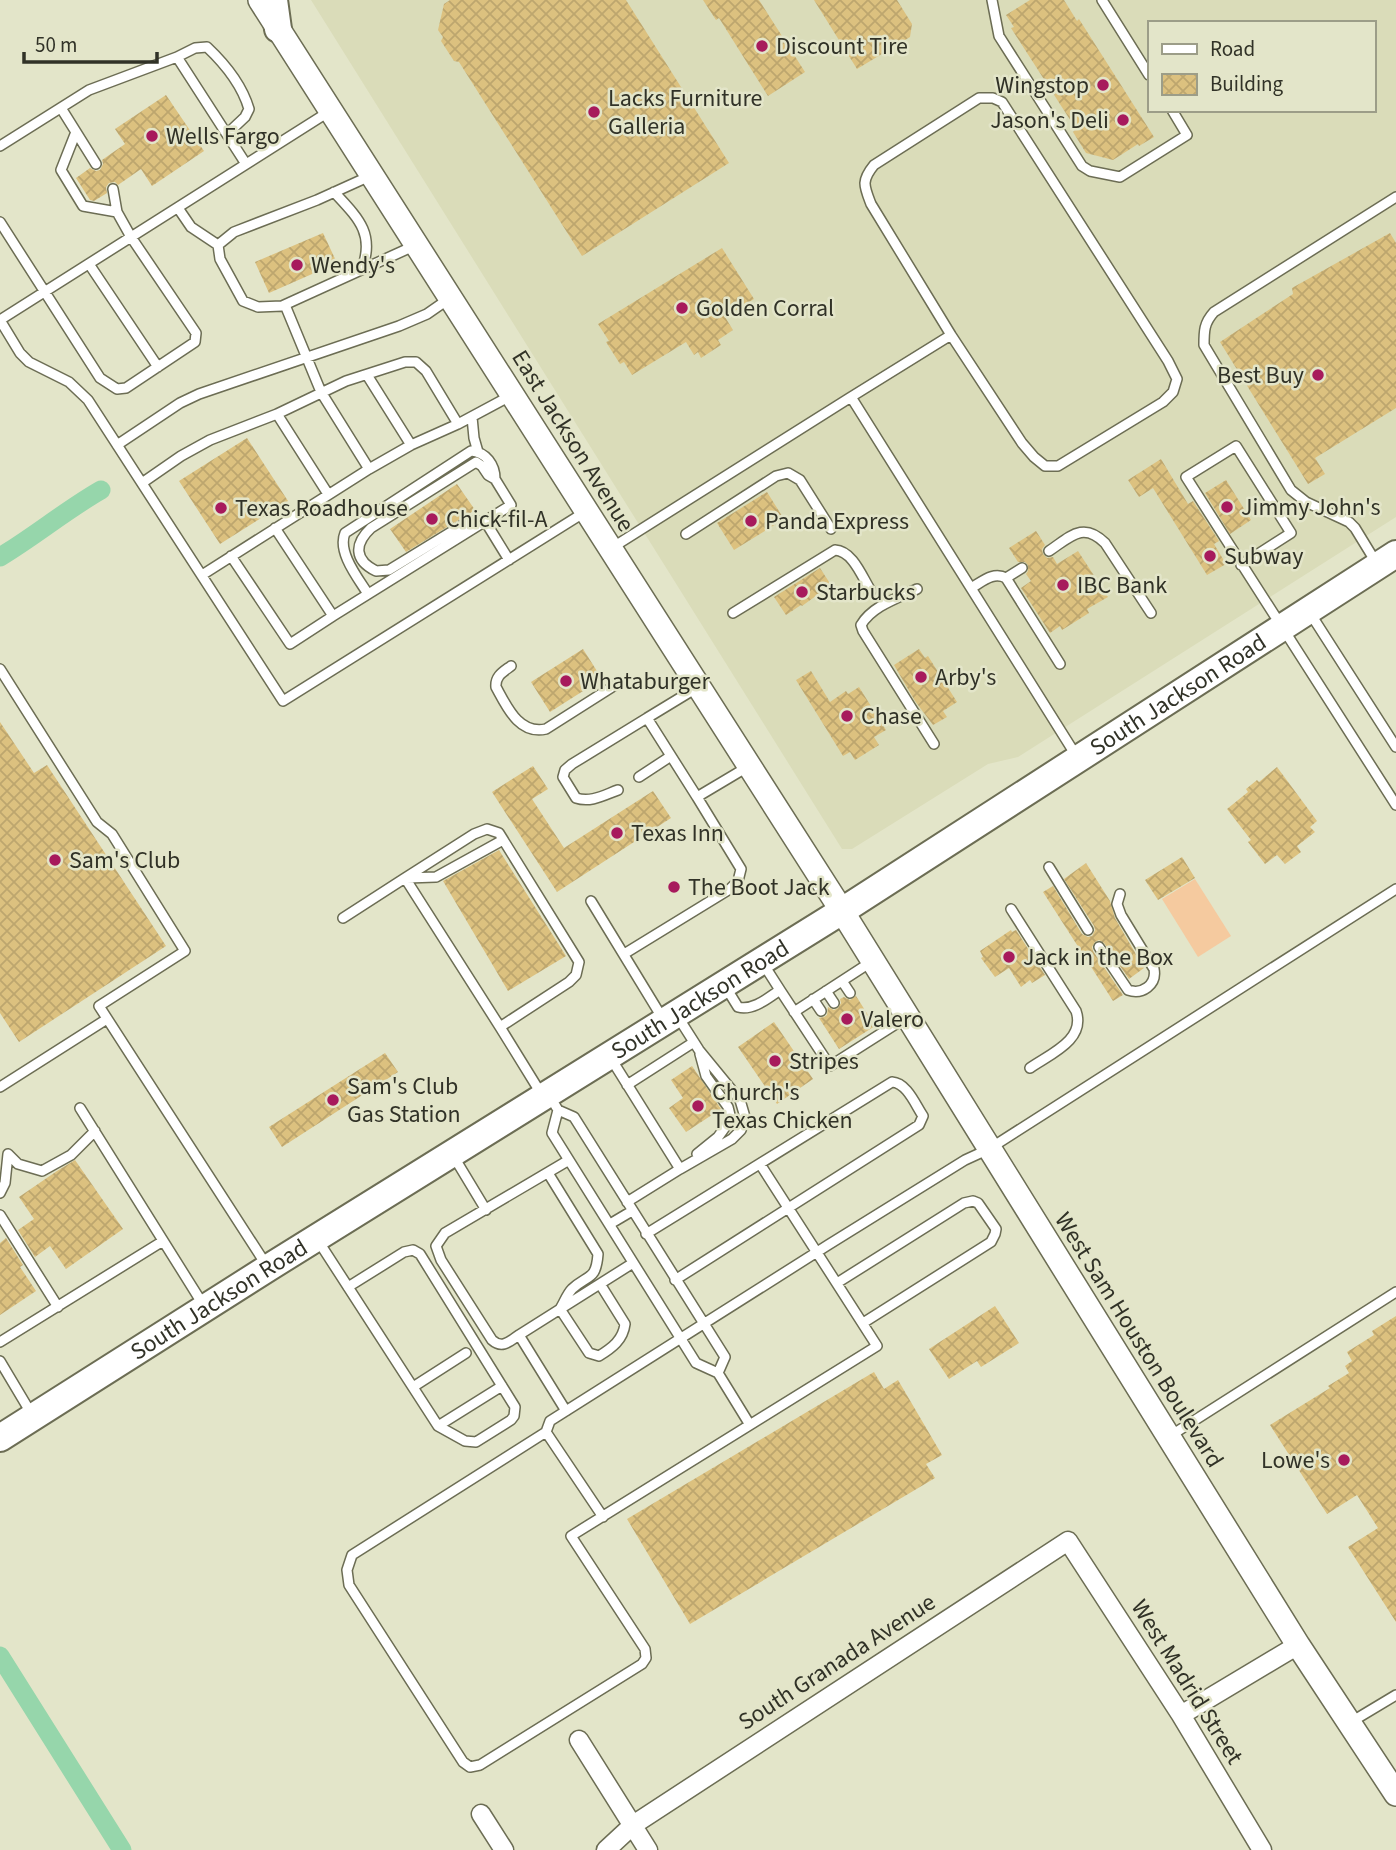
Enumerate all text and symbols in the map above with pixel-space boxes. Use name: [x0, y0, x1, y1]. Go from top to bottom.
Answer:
scale bar: [24, 21, 158, 65]
legend: [1148, 21, 1375, 112]
place label: Discount Tire: [776, 29, 908, 64]
text: 50 m: [35, 30, 77, 60]
text: Road: [1210, 34, 1255, 64]
marker: Discount Tire: [754, 38, 770, 54]
place label: Wingstop: [995, 68, 1089, 103]
text: Building: [1210, 69, 1284, 99]
marker: Wingstop: [1095, 77, 1111, 93]
place label: Lacks Furniture Galleria: [608, 81, 762, 144]
place label: Jason's Deli: [990, 103, 1109, 138]
marker: Lacks Furniture Galleria: [586, 104, 602, 120]
marker: Jason's Deli: [1115, 112, 1131, 128]
place label: Wells Fargo: [166, 119, 280, 154]
marker: Wells Fargo: [144, 128, 160, 144]
place label: Wendy's: [311, 248, 395, 283]
marker: Wendy's: [289, 257, 305, 273]
place label: Golden Corral: [696, 291, 834, 326]
marker: Golden Corral: [674, 300, 690, 316]
street label: East Jackson Avenue: [503, 343, 643, 539]
place label: Best Buy: [1217, 358, 1304, 393]
marker: Best Buy: [1310, 367, 1326, 383]
place label: Jimmy John's: [1241, 490, 1380, 525]
place label: Texas Roadhouse: [235, 491, 408, 526]
marker: Jimmy John's: [1219, 499, 1235, 515]
marker: Texas Roadhouse: [213, 500, 229, 516]
place label: Chick-fil-A: [446, 502, 547, 537]
place label: Panda Express: [765, 504, 909, 539]
marker: Chick-fil-A: [424, 511, 440, 527]
marker: Panda Express: [743, 513, 759, 529]
place label: Subway: [1224, 539, 1303, 574]
marker: Subway: [1202, 548, 1218, 564]
place label: IBC Bank: [1077, 568, 1167, 603]
place label: Starbucks: [816, 575, 915, 610]
marker: IBC Bank: [1055, 577, 1071, 593]
marker: Starbucks: [794, 584, 810, 600]
street label: South Jackson Road: [1083, 625, 1273, 764]
place label: Arby's: [935, 660, 996, 695]
place label: Whataburger: [580, 664, 710, 699]
marker: Arby's: [913, 669, 929, 685]
marker: Whataburger: [558, 673, 574, 689]
place label: Chase: [861, 699, 922, 734]
marker: Chase: [839, 708, 855, 724]
place label: Texas Inn: [631, 816, 724, 851]
marker: Texas Inn: [609, 825, 625, 841]
place label: Sam's Club: [69, 843, 180, 878]
marker: Sam's Club: [47, 852, 63, 868]
place label: The Boot Jack: [688, 870, 830, 905]
marker: The Boot Jack: [666, 879, 682, 895]
street label: South Jackson Road: [604, 931, 796, 1068]
place label: Jack in the Box: [1023, 940, 1174, 975]
marker: Jack in the Box: [1001, 949, 1017, 965]
place label: Valero: [861, 1002, 924, 1037]
marker: Valero: [839, 1011, 855, 1027]
place label: Stripes: [789, 1044, 859, 1079]
marker: Stripes: [767, 1053, 783, 1069]
place label: Sam's Club Gas Station: [347, 1069, 461, 1132]
place label: Church's Texas Chicken: [712, 1075, 853, 1138]
marker: Sam's Club Gas Station: [325, 1092, 341, 1108]
marker: Church's Texas Chicken: [690, 1098, 706, 1114]
street label: West Sam Houston Boulevard: [1046, 1205, 1232, 1475]
street label: South Jackson Road: [123, 1230, 314, 1369]
place label: Lowe's: [1261, 1443, 1330, 1478]
marker: Lowe's: [1336, 1452, 1352, 1468]
street label: South Granada Avenue: [731, 1585, 943, 1739]
street label: West Madrid Street: [1122, 1593, 1252, 1771]

